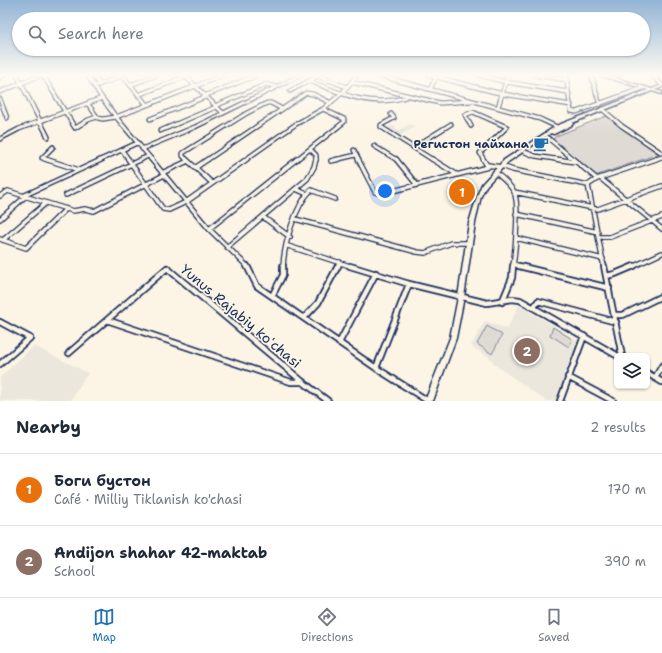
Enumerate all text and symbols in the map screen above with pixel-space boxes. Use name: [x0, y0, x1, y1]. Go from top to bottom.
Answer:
search box: [12, 12, 650, 56]
icon: search: [26, 23, 48, 45]
text: Search here: [58, 24, 144, 44]
cafe icon: Регистон чайхана: [532, 135, 550, 153]
place label: Регистон чайхана: [413, 136, 530, 152]
pin: 1: [449, 177, 475, 207]
your location: [375, 181, 395, 201]
street label: Yunus Rajabiy koʻchasi: [177, 260, 305, 372]
pin: 2: [514, 336, 540, 366]
map controls: [614, 353, 650, 389]
button: layers: [614, 353, 650, 389]
text: Nearby: [16, 416, 81, 438]
text: 2 results: [590, 419, 646, 436]
text: Боги бустон: [54, 471, 151, 491]
text: 1: [26, 481, 32, 498]
text: 170 m: [608, 481, 646, 498]
text: Café · Milliy Tiklanish ko'chasi: [54, 491, 242, 508]
text: Andijon shahar 42-maktab: [54, 543, 267, 563]
text: 2: [24, 553, 34, 570]
text: 390 m: [604, 553, 646, 570]
text: School: [54, 563, 95, 580]
tab: Map: [92, 606, 116, 645]
tab: Directions: [301, 606, 353, 645]
tab: Saved: [538, 606, 570, 645]

